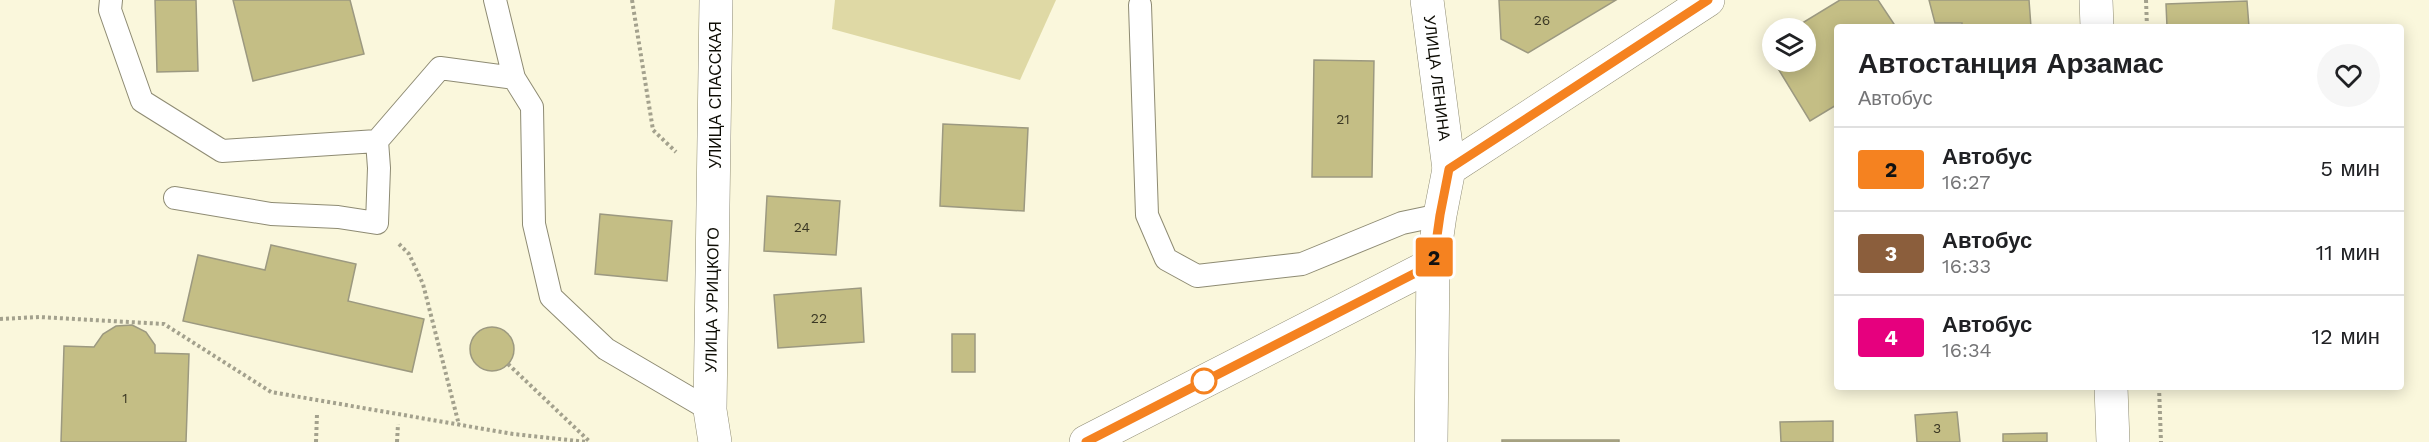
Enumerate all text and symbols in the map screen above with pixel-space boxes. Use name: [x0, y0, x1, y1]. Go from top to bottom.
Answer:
house number: 26: [1534, 12, 1550, 28]
street label: УЛИЦА ЛЕНИНА: [1420, 14, 1454, 142]
map controls: [1762, 18, 1816, 72]
button: layers: [1762, 18, 1816, 72]
street label: УЛИЦА СПАССКАЯ: [706, 21, 725, 169]
button: heart: [2317, 44, 2380, 107]
text: Автостанция Арзамас: [1858, 47, 2164, 80]
text: Автобус: [1858, 86, 1932, 110]
house number: 21: [1336, 111, 1350, 127]
text: Автобус: [1942, 144, 2032, 169]
text: 5 мин: [2320, 156, 2380, 181]
text: 2: [1885, 157, 1897, 182]
text: 16:27: [1942, 170, 1990, 194]
house number: 24: [794, 219, 810, 235]
street label: УЛИЦА УРИЦКОГО: [701, 227, 723, 373]
text: Автобус: [1942, 228, 2032, 253]
line badge: 2: [1414, 238, 1454, 276]
text: 11 мин: [2316, 240, 2380, 265]
text: 3: [1885, 241, 1897, 266]
text: 2: [1428, 245, 1440, 270]
text: 16:33: [1942, 254, 1991, 278]
house number: 22: [811, 310, 827, 326]
text: Автобус: [1942, 312, 2032, 337]
text: 12 мин: [2312, 324, 2380, 349]
text: 4: [1884, 325, 1898, 350]
text: 16:34: [1942, 338, 1992, 362]
unlabelled marker: [1191, 368, 1217, 394]
house number: 1: [122, 390, 128, 406]
house number: 3: [1933, 420, 1941, 436]

